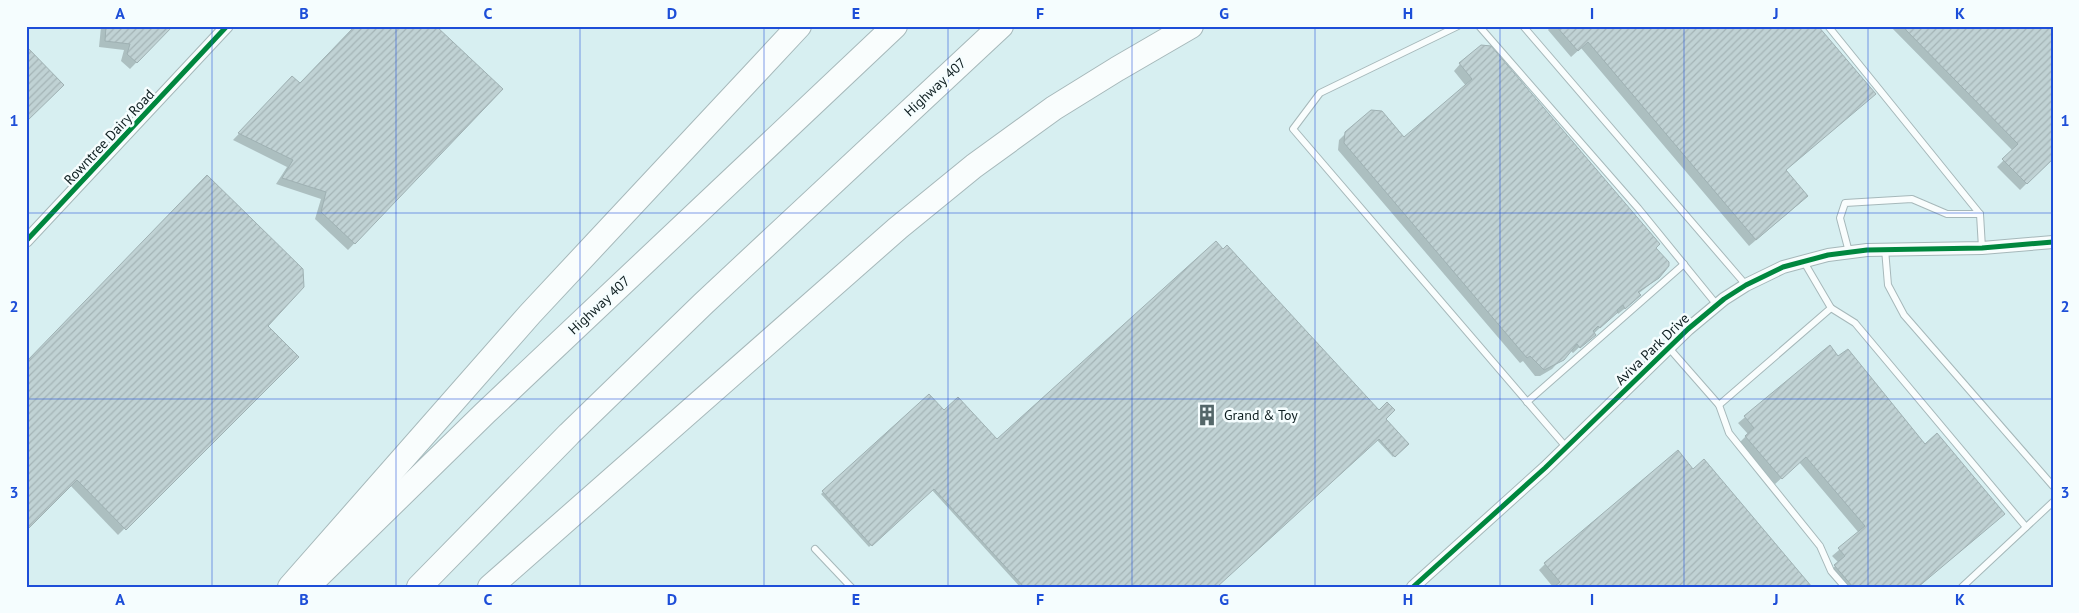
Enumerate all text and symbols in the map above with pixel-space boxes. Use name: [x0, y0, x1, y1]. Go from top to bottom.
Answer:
text: A: [115, 3, 125, 23]
text: B: [299, 3, 309, 23]
text: C: [484, 3, 493, 23]
text: D: [667, 3, 677, 23]
text: E: [852, 3, 860, 23]
text: F: [1036, 3, 1044, 23]
text: G: [1219, 3, 1229, 23]
text: H: [1403, 3, 1413, 23]
text: I: [1590, 3, 1594, 23]
text: J: [1772, 3, 1779, 23]
text: K: [1955, 3, 1965, 23]
street label: Highway 407: [900, 54, 970, 120]
street label: Rowntree Dairy Road: [60, 85, 158, 189]
text: 1: [9, 110, 19, 130]
text: 1: [2060, 110, 2070, 130]
street label: Highway 407: [564, 272, 634, 338]
text: 2: [9, 296, 19, 316]
text: 2: [2060, 296, 2070, 316]
street label: Aviva Park Drive: [1611, 309, 1693, 389]
building icon: Grand & Toy: [1194, 402, 1220, 428]
place label: Grand & Toy: [1224, 406, 1298, 424]
text: 3: [9, 482, 19, 502]
text: 3: [2060, 482, 2070, 502]
text: A: [115, 589, 125, 609]
text: B: [299, 589, 309, 609]
text: C: [484, 589, 493, 609]
text: D: [667, 589, 677, 609]
text: E: [852, 589, 860, 609]
text: F: [1036, 589, 1044, 609]
text: G: [1219, 589, 1229, 609]
text: H: [1403, 589, 1413, 609]
text: I: [1590, 589, 1594, 609]
text: J: [1772, 589, 1779, 609]
text: K: [1955, 589, 1965, 609]

